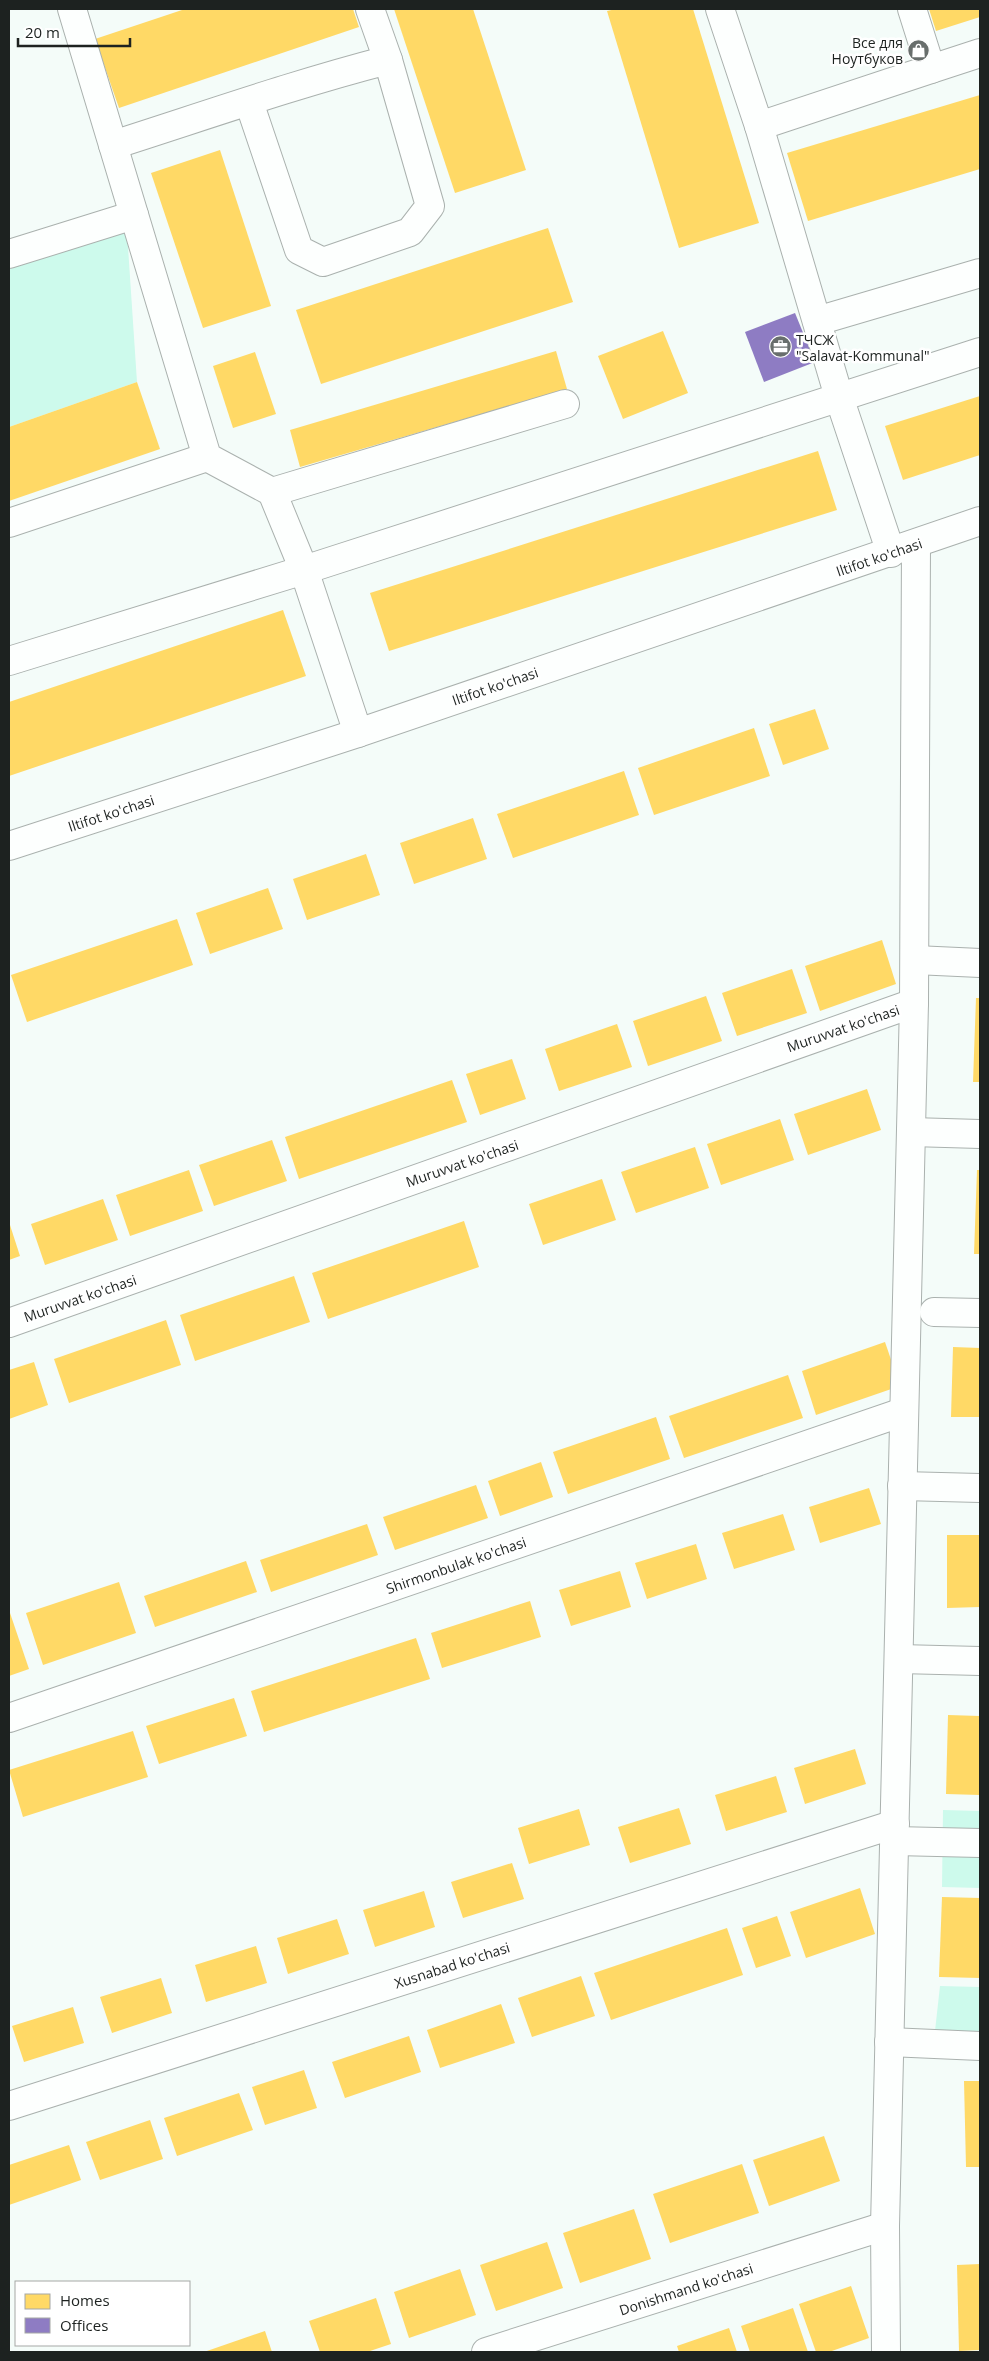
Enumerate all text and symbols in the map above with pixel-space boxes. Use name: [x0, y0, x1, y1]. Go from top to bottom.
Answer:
scale bar: [18, 15, 130, 47]
text: 20 m: [25, 22, 60, 42]
place label: Все для Ноутбуков: [832, 33, 903, 68]
shop icon: Все для Ноутбуков: [907, 38, 931, 62]
place label: ТЧСЖ "Salavat-Kommunal": [796, 330, 930, 365]
office icon: ТЧСЖ "Salavat-Kommunal": [768, 335, 792, 359]
street label: Iltifot ko'chasi: [833, 533, 925, 581]
street label: Iltifot ko'chasi: [449, 662, 541, 710]
street label: Iltifot ko'chasi: [65, 790, 157, 836]
street label: Muruvvat ko'chasi: [784, 1000, 902, 1056]
street label: Muruvvat ko'chasi: [403, 1135, 521, 1191]
street label: Muruvvat ko'chasi: [21, 1270, 139, 1326]
street label: Shirmonbulak ko'chasi: [383, 1532, 529, 1598]
street label: Xusnabad ko'chasi: [392, 1937, 512, 1993]
street label: Donishmand ko'chasi: [617, 2258, 755, 2320]
legend: [15, 2281, 190, 2346]
text: Homes: [60, 2290, 110, 2310]
text: Offices: [60, 2315, 108, 2335]

